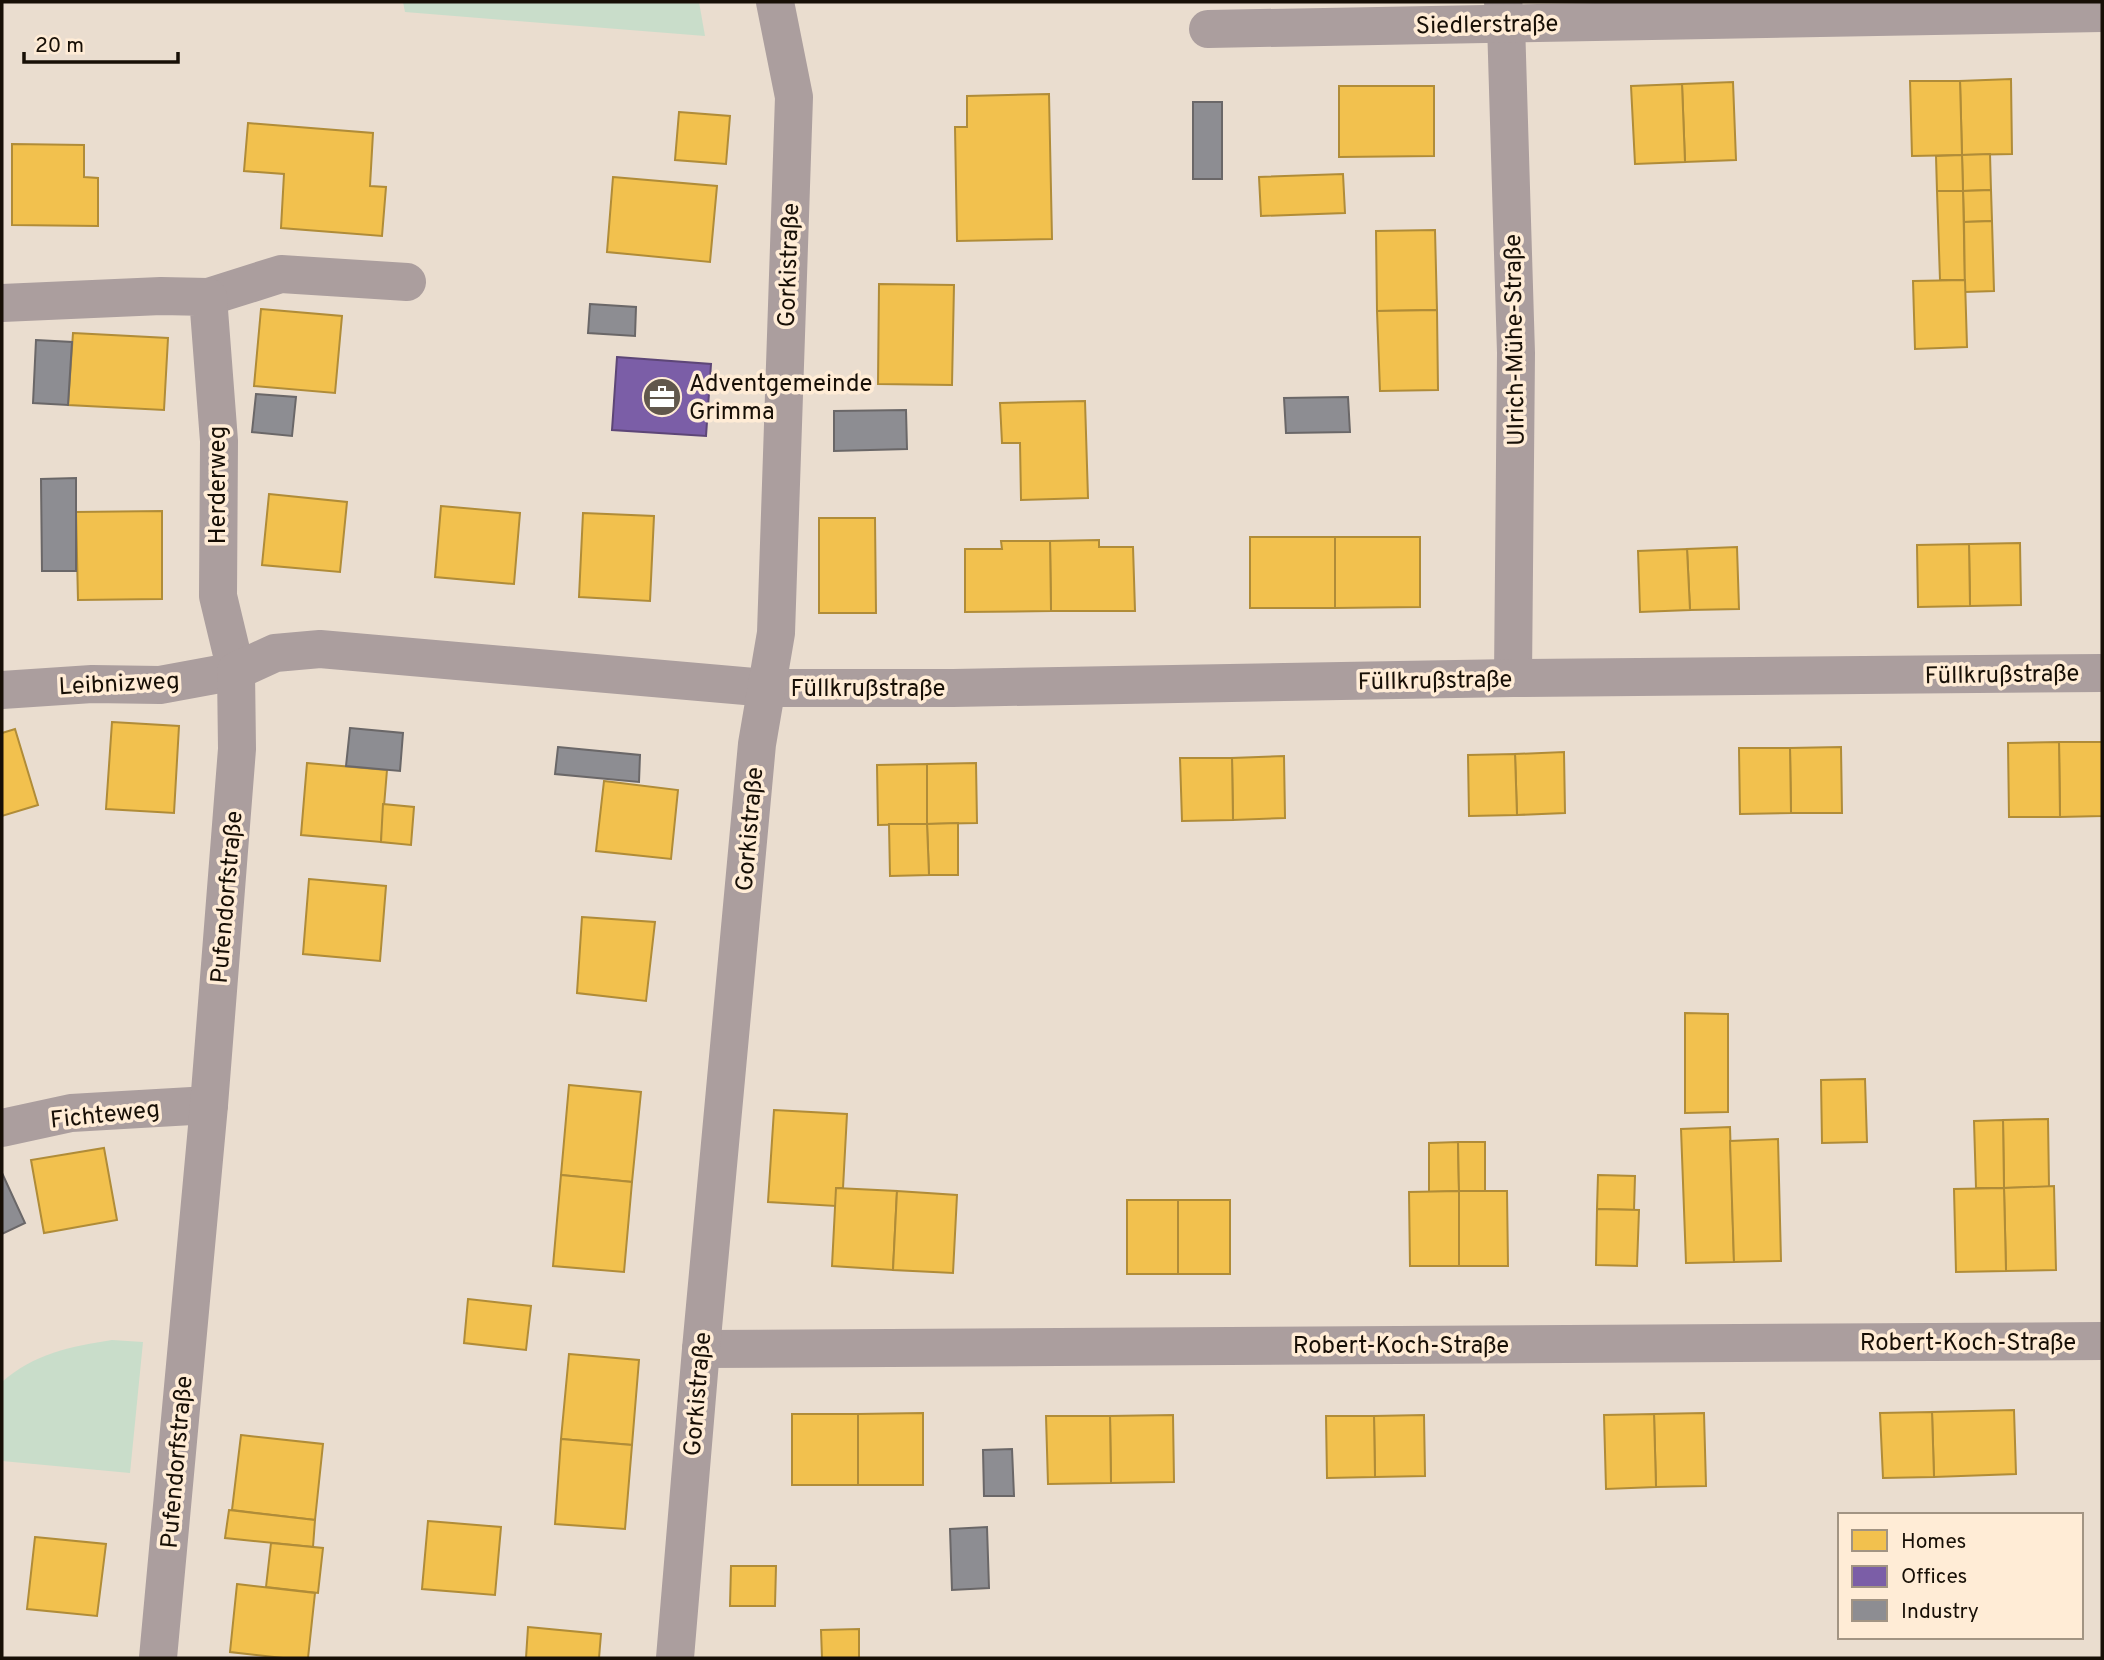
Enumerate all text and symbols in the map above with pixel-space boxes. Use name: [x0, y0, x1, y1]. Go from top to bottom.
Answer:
street label: Siedlerstraße: [1415, 10, 1559, 42]
scale bar: [24, 21, 178, 65]
text: 20 m: [35, 33, 84, 60]
street label: Gorkistraße: [773, 202, 807, 328]
street label: Ulrich-Mühe-Straße: [1499, 234, 1533, 446]
place label: Adventgemeinde Grimma: [689, 370, 872, 428]
office icon: Adventgemeinde Grimma: [641, 376, 683, 418]
street label: Herderweg: [204, 426, 234, 544]
street label: Füllkrußstraße: [1924, 660, 2080, 692]
street label: Füllkrußstraße: [1357, 666, 1513, 698]
street label: Leibnizweg: [58, 667, 180, 703]
street label: Füllkrußstraße: [791, 675, 945, 705]
street label: Gorkistraße: [731, 766, 771, 893]
street label: Pufendorfstraße: [206, 810, 250, 985]
street label: Fichteweg: [49, 1095, 161, 1137]
street label: Robert-Koch-Straße: [1860, 1329, 2076, 1359]
street label: Gorkistraße: [679, 1331, 719, 1458]
street label: Robert-Koch-Straße: [1293, 1332, 1509, 1362]
street label: Pufendorfstraße: [156, 1375, 200, 1550]
legend: [1838, 1513, 2083, 1639]
text: Homes: [1901, 1529, 1966, 1556]
text: Offices: [1901, 1564, 1967, 1591]
text: Industry: [1901, 1599, 1979, 1626]

